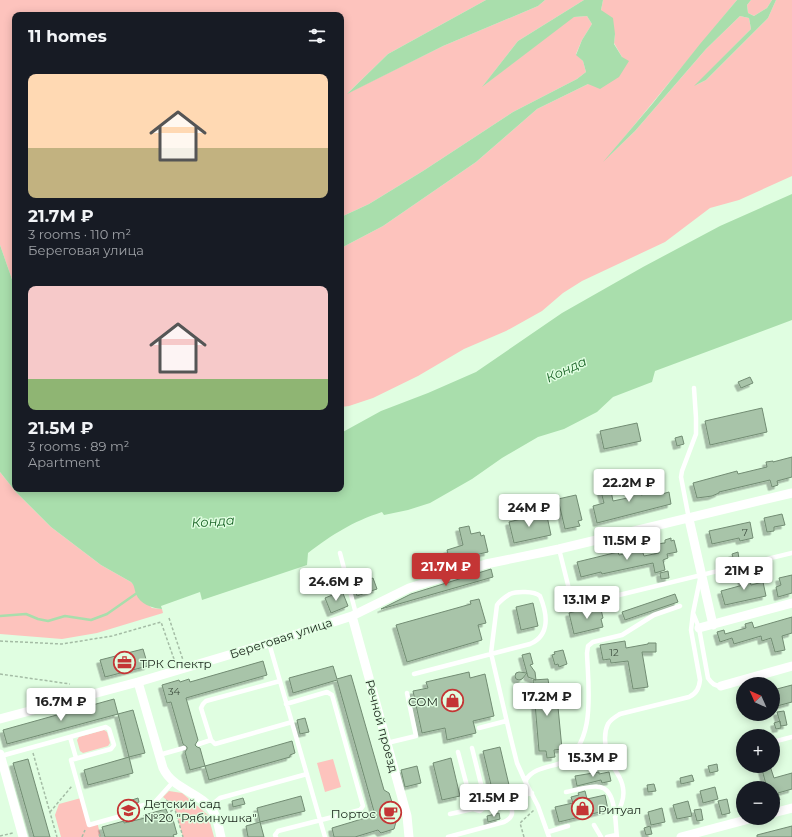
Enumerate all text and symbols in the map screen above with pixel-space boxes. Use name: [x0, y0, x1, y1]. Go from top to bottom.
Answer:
icon: filters: [306, 25, 328, 47]
text: 11 homes: [28, 26, 107, 46]
icon: home: [142, 100, 214, 172]
text: 21.7M ₽: [28, 206, 94, 226]
text: 3 rooms · 110 m²: [28, 226, 131, 242]
text: Береговая улица: [28, 242, 144, 258]
icon: home: [142, 312, 214, 384]
water label: Конда: [543, 353, 589, 385]
text: 21.5M ₽: [28, 418, 94, 438]
text: 3 rooms · 89 m²: [28, 438, 129, 454]
text: Apartment: [28, 454, 100, 470]
pin: 22.2M ₽: [592, 469, 666, 503]
text: 22.2M ₽: [603, 474, 655, 490]
pin: 24M ₽: [501, 494, 557, 528]
text: 24M ₽: [508, 499, 550, 515]
water label: Конда: [191, 512, 235, 530]
house number: 7: [742, 526, 748, 539]
pin: 11.5M ₽: [590, 527, 664, 561]
text: 11.5M ₽: [603, 532, 651, 548]
pin: 21.7M ₽: [409, 553, 483, 587]
pin: 21M ₽: [716, 557, 772, 591]
text: 21.7M ₽: [421, 558, 471, 574]
text: 21M ₽: [725, 562, 763, 578]
pin: 24.6M ₽: [299, 568, 373, 602]
text: 24.6M ₽: [309, 573, 363, 589]
pin: 13.1M ₽: [550, 586, 624, 620]
text: 13.1M ₽: [563, 591, 611, 607]
street label: Береговая улица: [228, 614, 334, 662]
house number: 12: [609, 646, 619, 659]
office icon: ТРК Спектр: [111, 650, 137, 676]
place label: ТРК Спектр: [140, 656, 212, 671]
north arrow: [736, 677, 780, 721]
map controls: [736, 677, 780, 825]
street label: Речной проезд: [362, 678, 402, 774]
pin: 17.2M ₽: [510, 683, 584, 717]
house number: 34: [168, 685, 181, 698]
pin: 16.7M ₽: [24, 688, 98, 722]
shop icon: СОМ: [440, 688, 466, 714]
text: 17.2M ₽: [522, 688, 572, 704]
text: 16.7M ₽: [36, 693, 86, 709]
place label: СОМ: [408, 694, 438, 709]
button: +: [736, 729, 780, 773]
pin: 15.3M ₽: [556, 744, 630, 778]
text: 15.3M ₽: [568, 749, 618, 765]
button: −: [736, 781, 780, 825]
pin: 21.5M ₽: [457, 784, 531, 818]
text: 21.5M ₽: [469, 789, 519, 805]
place label: Детский сад №20 "Рябинушка": [144, 796, 257, 825]
shop icon: Ритуал: [569, 796, 595, 822]
school or university icon: Детский сад №20 "Рябинушка": [116, 797, 142, 823]
cafe icon: Портос: [378, 800, 404, 826]
place label: Ритуал: [598, 802, 641, 817]
place label: Портос: [331, 806, 376, 821]

